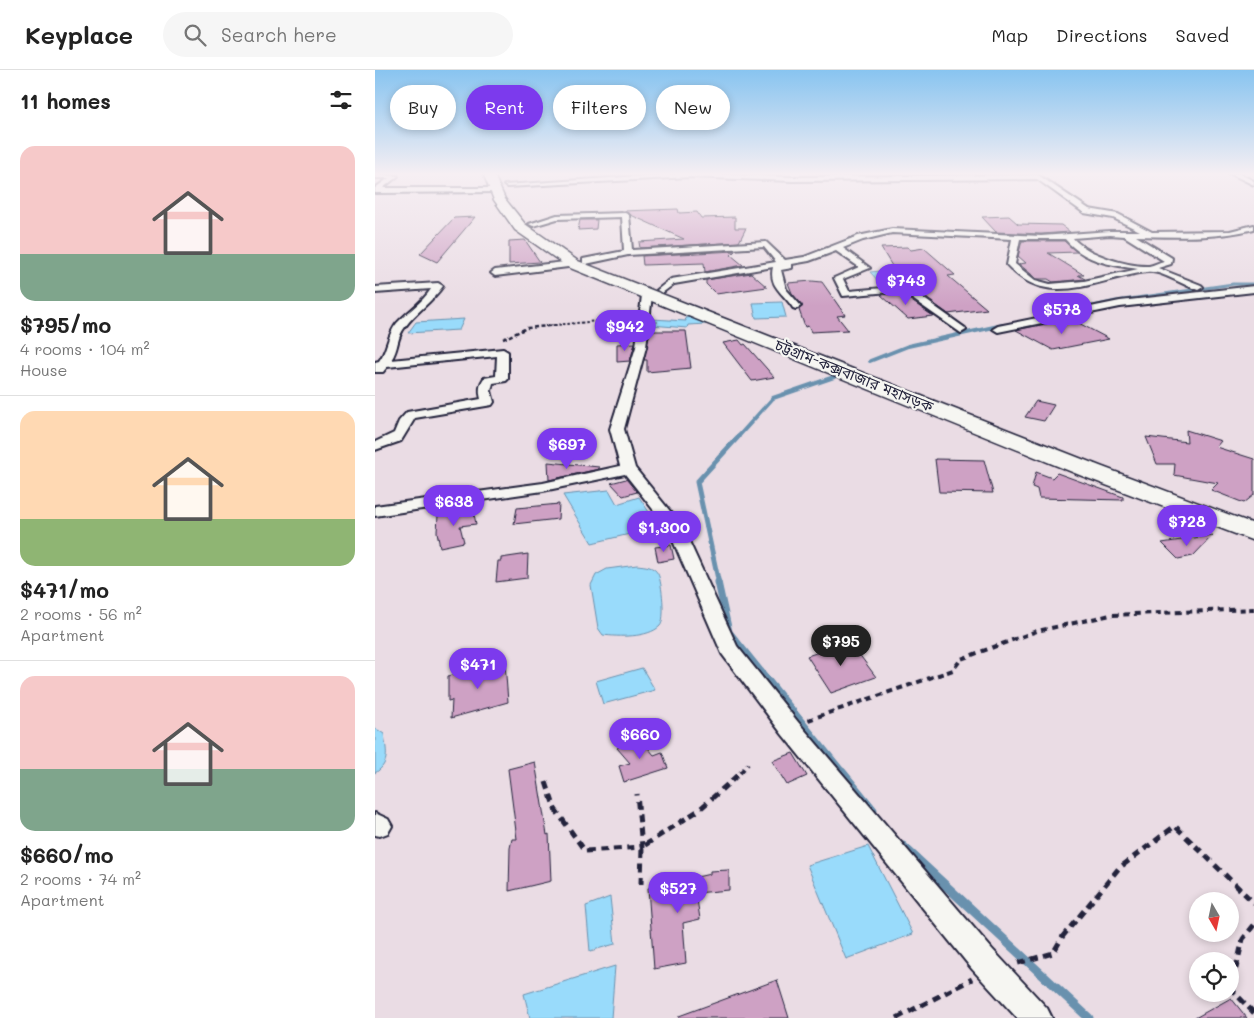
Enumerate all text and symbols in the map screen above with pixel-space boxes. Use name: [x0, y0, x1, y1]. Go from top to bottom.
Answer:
search box: [163, 12, 513, 57]
text: Keyplace: [25, 19, 133, 50]
icon: search: [181, 21, 209, 49]
text: Search here: [221, 22, 337, 47]
text: Map: [991, 23, 1028, 47]
text: Directions: [1056, 23, 1148, 47]
text: Saved: [1176, 23, 1229, 47]
chip: Buy: [390, 85, 456, 130]
chip: Rent: [466, 85, 543, 130]
chip: Filters: [553, 85, 646, 130]
chip: New: [656, 85, 730, 130]
icon: filters: [327, 86, 355, 114]
text: 11 homes: [20, 87, 111, 114]
icon: home: [143, 178, 233, 268]
pin: $743: [876, 264, 936, 306]
text: $743: [887, 269, 925, 290]
pin: $578: [1032, 292, 1092, 335]
text: $578: [1043, 298, 1081, 319]
pin: $942: [595, 310, 655, 352]
text: $795/mo: [20, 311, 111, 338]
text: $942: [606, 315, 644, 336]
street label: চট্টগ্রাম-কক্সবাজার মহাসড়ক: [771, 334, 937, 416]
text: 4 rooms · 104 m²: [20, 338, 150, 359]
text: House: [20, 359, 67, 380]
pin: $697: [537, 428, 597, 470]
text: $697: [548, 433, 586, 454]
icon: home: [143, 444, 233, 534]
pin: $638: [424, 484, 484, 527]
text: $638: [434, 490, 474, 511]
pin: $728: [1157, 504, 1217, 547]
pin: $1,300: [623, 510, 705, 553]
text: $728: [1168, 510, 1206, 531]
text: $1,300: [638, 516, 690, 537]
text: $471/mo: [20, 576, 109, 603]
text: 2 rooms · 56 m²: [20, 603, 142, 624]
text: Apartment: [20, 624, 105, 645]
pin: $795: [811, 624, 871, 667]
text: $795: [822, 630, 860, 651]
pin: $471: [448, 648, 508, 690]
text: $471: [460, 653, 496, 674]
icon: home: [143, 709, 233, 799]
pin: $660: [610, 718, 670, 760]
text: $660: [620, 723, 660, 744]
text: $660/mo: [20, 841, 114, 868]
text: 2 rooms · 74 m²: [20, 868, 141, 889]
pin: $527: [648, 872, 708, 914]
text: $527: [659, 877, 697, 898]
text: Apartment: [20, 889, 105, 910]
north arrow: [1189, 892, 1239, 942]
map controls: [1189, 892, 1239, 1002]
button: locate: [1189, 952, 1239, 1002]

